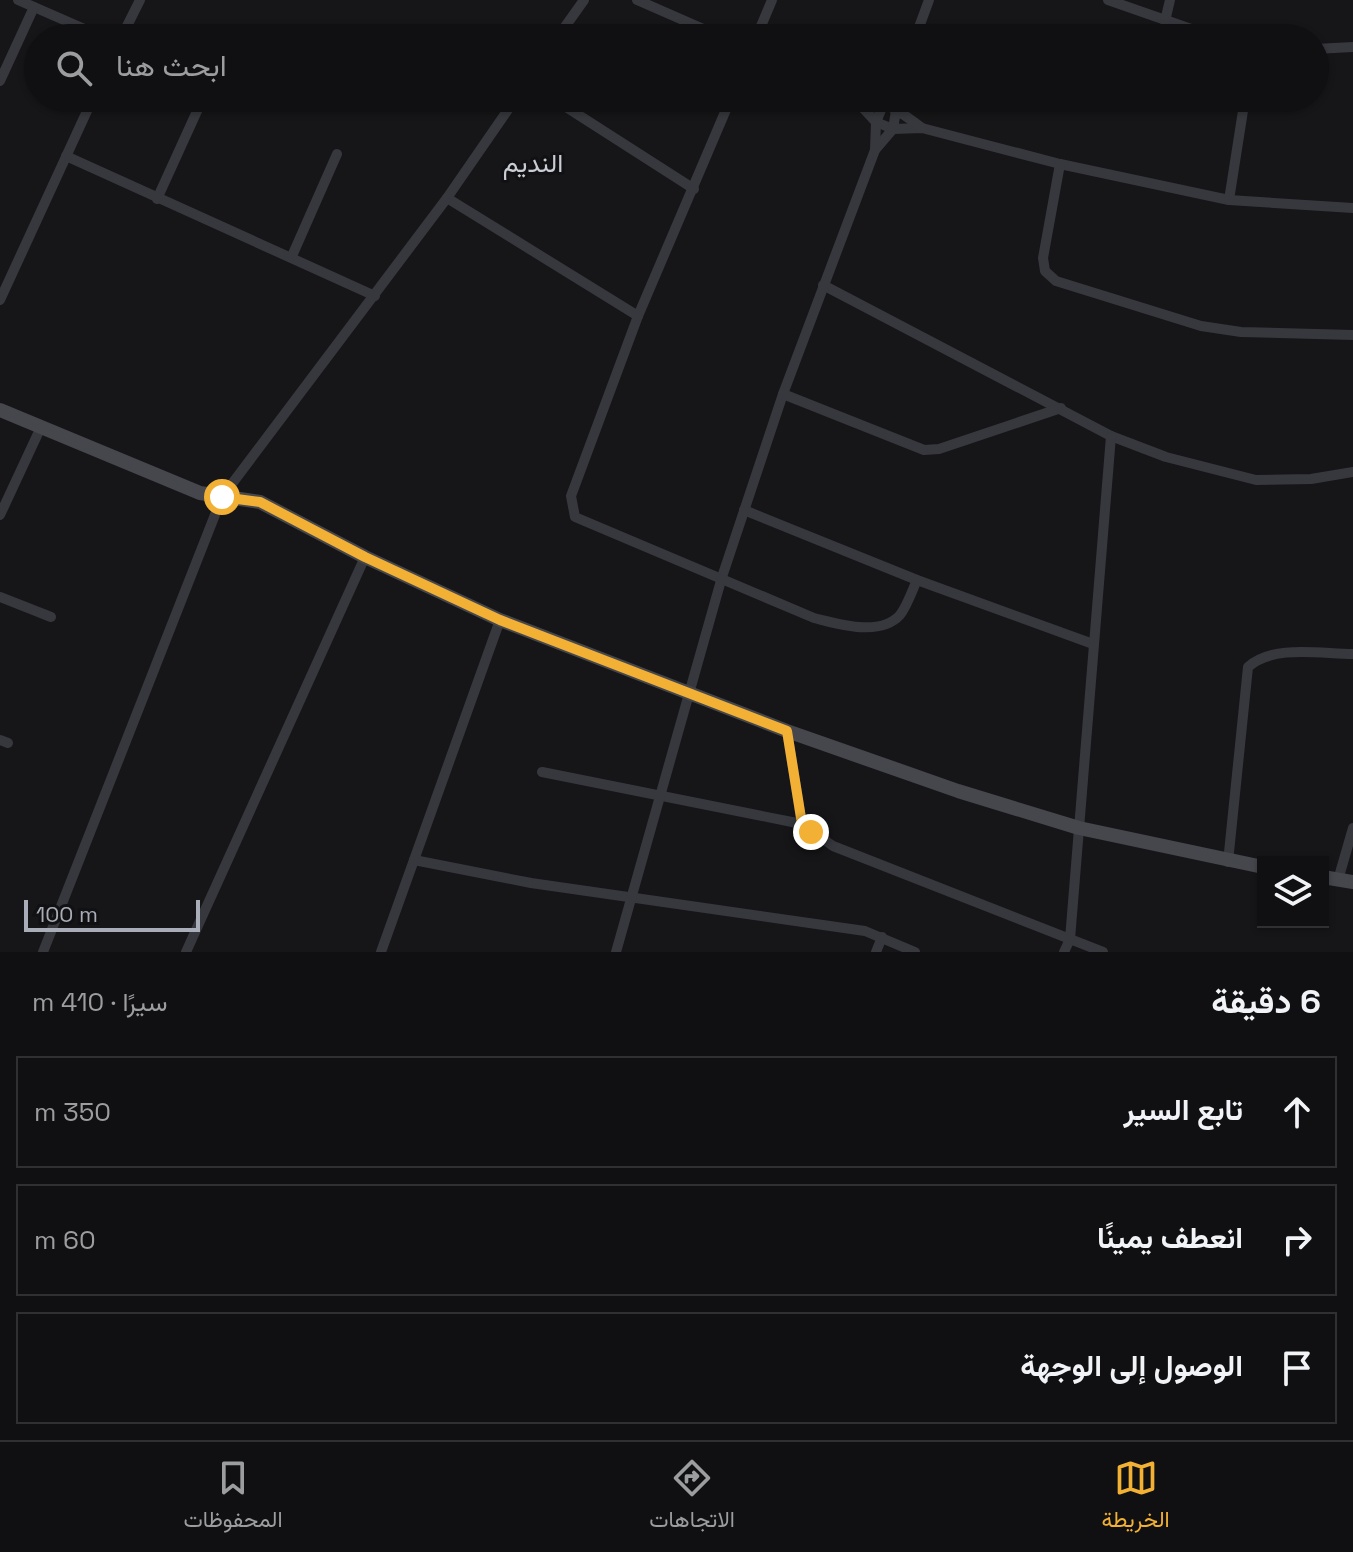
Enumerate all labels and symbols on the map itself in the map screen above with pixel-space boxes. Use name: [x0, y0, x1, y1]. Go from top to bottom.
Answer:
district label: النديم: [503, 146, 563, 180]
route start: [204, 479, 240, 515]
route end: [793, 814, 829, 850]
scale bar: [24, 896, 200, 932]

